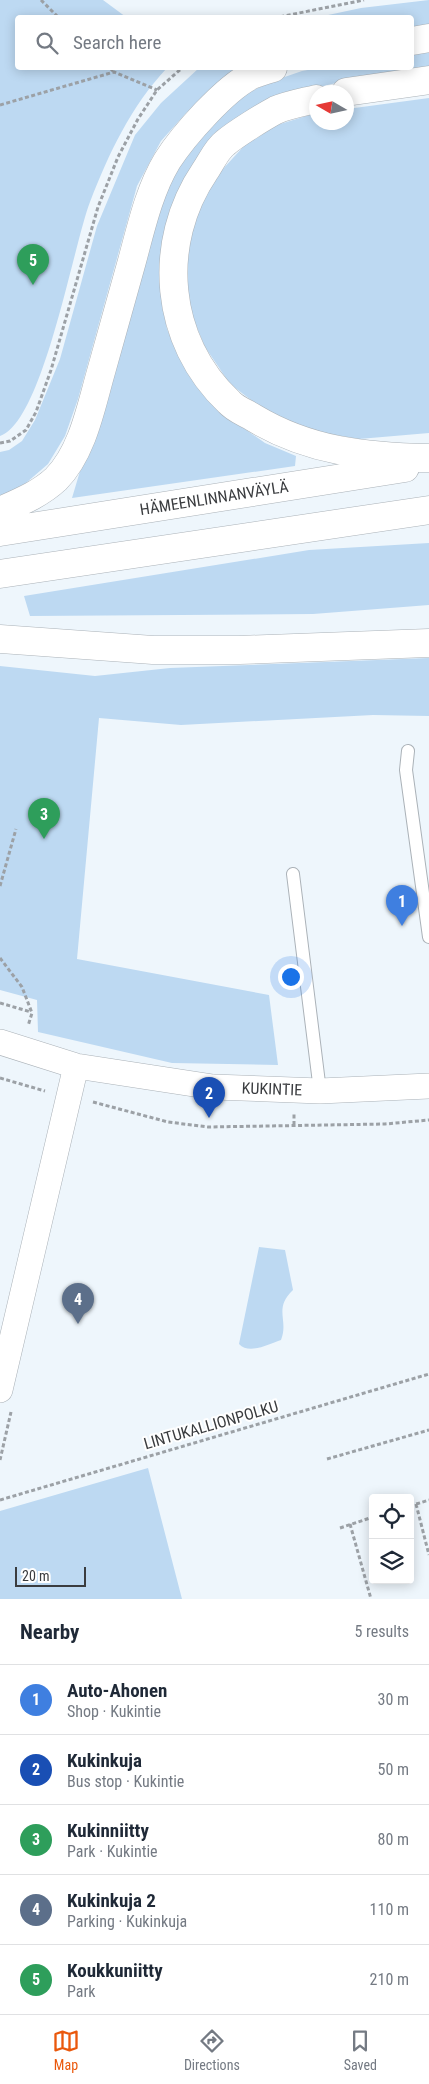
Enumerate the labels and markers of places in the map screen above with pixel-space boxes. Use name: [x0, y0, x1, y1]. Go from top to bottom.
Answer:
pin: 5: [17, 244, 49, 285]
pin: 3: [28, 798, 60, 839]
pin: 1: [386, 885, 418, 926]
pin: 2: [193, 1077, 225, 1118]
pin: 4: [62, 1283, 94, 1324]

